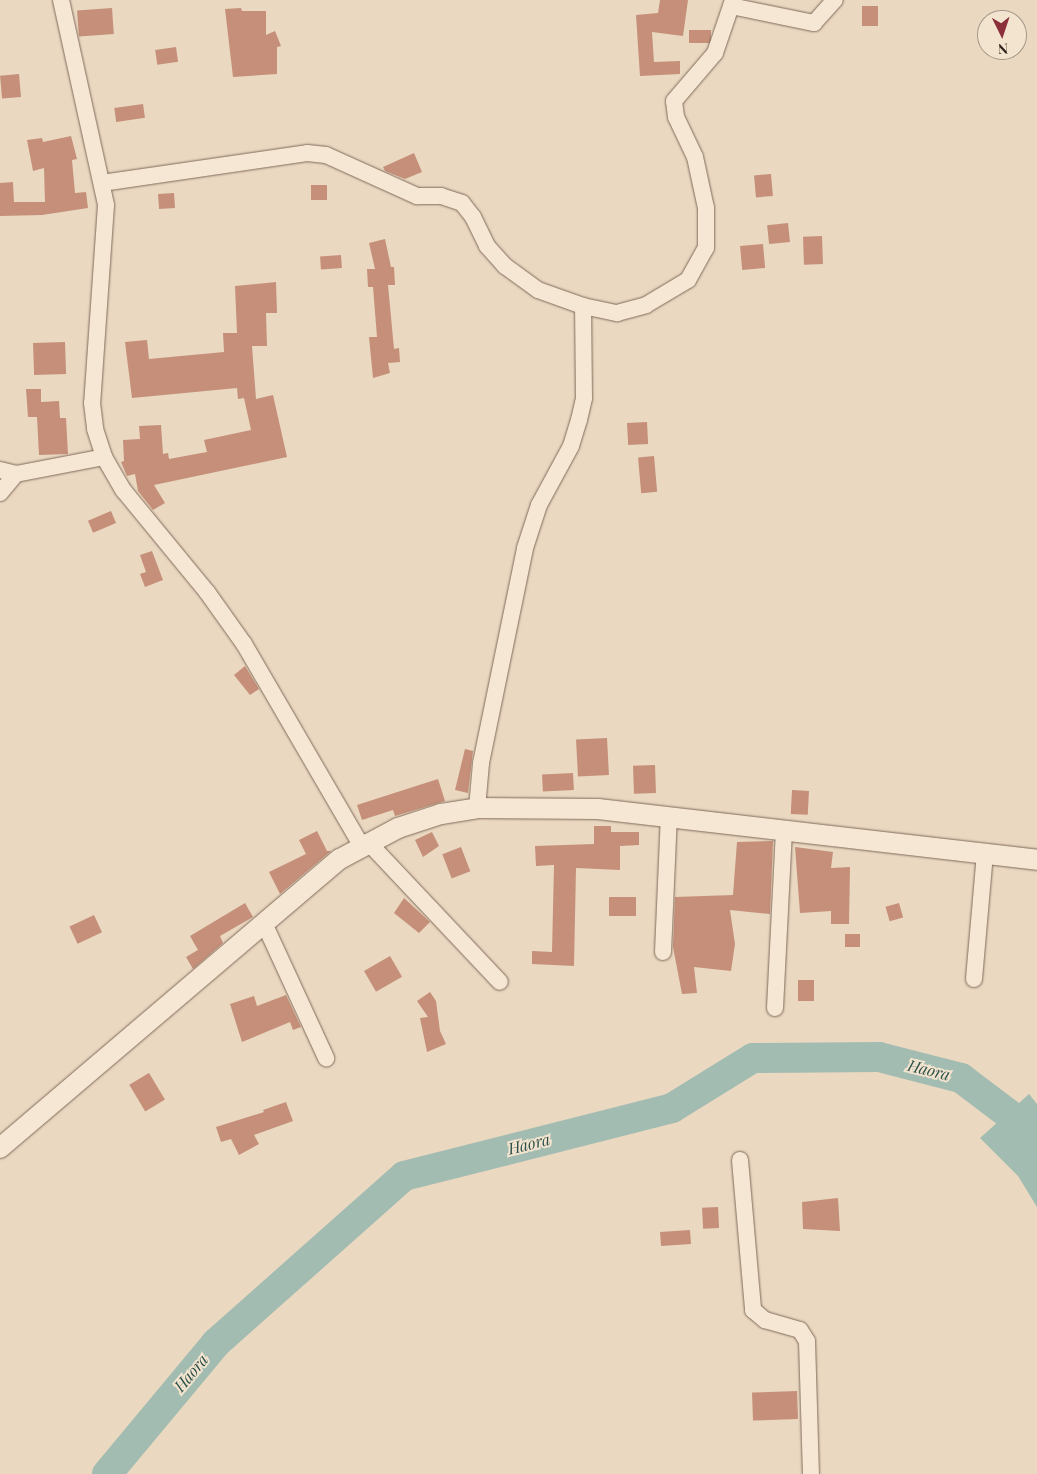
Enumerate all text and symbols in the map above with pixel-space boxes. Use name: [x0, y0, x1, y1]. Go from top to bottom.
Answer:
north arrow: [977, 10, 1027, 60]
text: N: [997, 40, 1009, 59]
water label: Haora: [906, 1056, 952, 1084]
water label: Haora: [506, 1130, 552, 1158]
water label: Haora: [170, 1350, 212, 1396]

